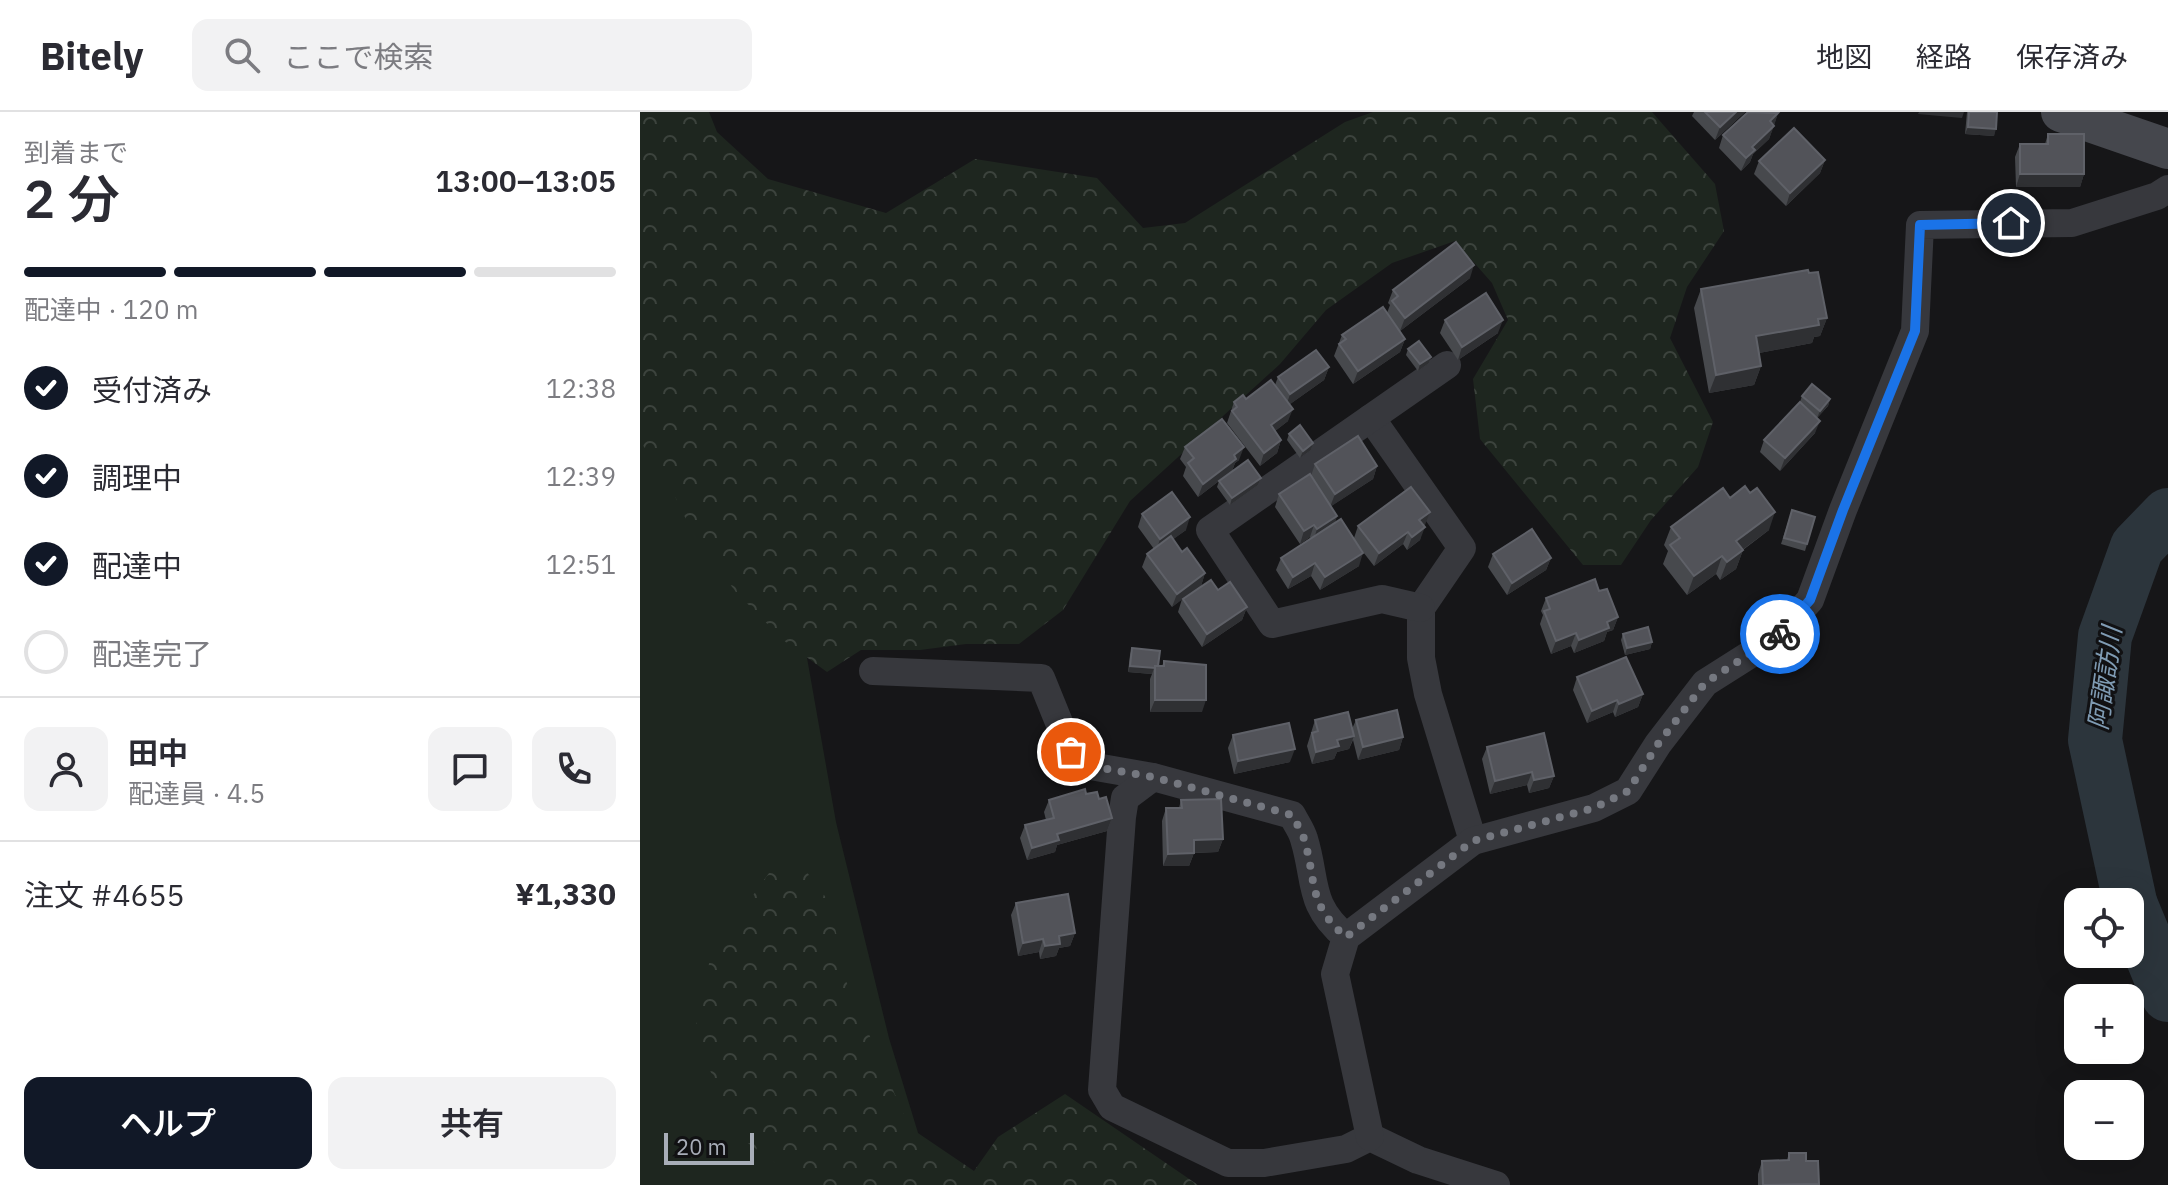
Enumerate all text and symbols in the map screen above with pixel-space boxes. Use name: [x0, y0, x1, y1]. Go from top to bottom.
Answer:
search box: [192, 19, 752, 91]
text: Bitely: [40, 31, 144, 80]
icon: search: [220, 33, 264, 77]
text: ここで検索: [284, 37, 434, 76]
text: 地図: [1816, 38, 1872, 75]
text: 経路: [1916, 38, 1972, 75]
text: 保存済み: [2016, 38, 2128, 75]
text: 到着まで: [24, 135, 128, 169]
text: 13:00–13:05: [435, 161, 616, 200]
text: 2 分: [24, 165, 119, 232]
pin: [1977, 189, 2045, 257]
icon: home: [1989, 201, 2033, 245]
text: 配達中 · 120 m: [24, 292, 198, 326]
icon: check: [24, 366, 68, 410]
text: 受付済み: [92, 370, 212, 409]
text: 12:38: [546, 371, 616, 405]
icon: check: [24, 454, 68, 498]
text: 調理中: [92, 458, 182, 497]
text: 12:39: [546, 459, 616, 493]
icon: check: [24, 542, 68, 586]
text: 配達中: [92, 546, 182, 585]
text: 12:51: [546, 547, 616, 581]
courier: [1740, 594, 1820, 674]
icon: bike: [1758, 612, 1802, 656]
water label: 阿諏訪川: [2080, 621, 2128, 732]
text: 配達完了: [92, 634, 212, 673]
pin: [1037, 718, 1105, 786]
button: person: [24, 727, 108, 811]
button: chat: [428, 727, 512, 811]
button: phone: [532, 727, 616, 811]
icon: bag: [1049, 730, 1093, 774]
text: 田中: [128, 733, 188, 772]
text: 配達員 · 4.5: [128, 776, 265, 810]
text: ¥1,330: [515, 874, 616, 913]
text: 注文 #4655: [24, 875, 184, 914]
map controls: [2064, 888, 2144, 1160]
button: locate: [2064, 888, 2144, 968]
button: +: [2064, 984, 2144, 1064]
button: ヘルプ: [24, 1077, 312, 1169]
button: 共有: [328, 1077, 616, 1169]
button: −: [2064, 1080, 2144, 1160]
scale bar: [664, 1129, 754, 1165]
text: 20 m: [676, 1132, 727, 1161]

